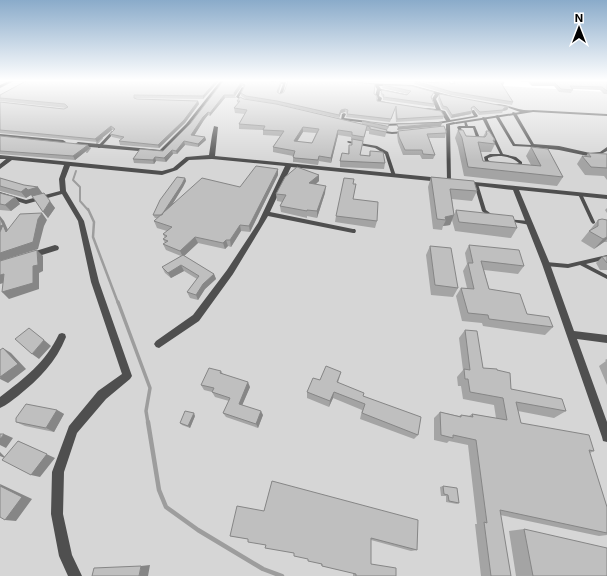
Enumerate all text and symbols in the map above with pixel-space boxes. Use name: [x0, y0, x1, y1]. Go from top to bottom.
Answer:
north arrow: [559, 8, 599, 48]
text: N: [575, 11, 583, 25]

